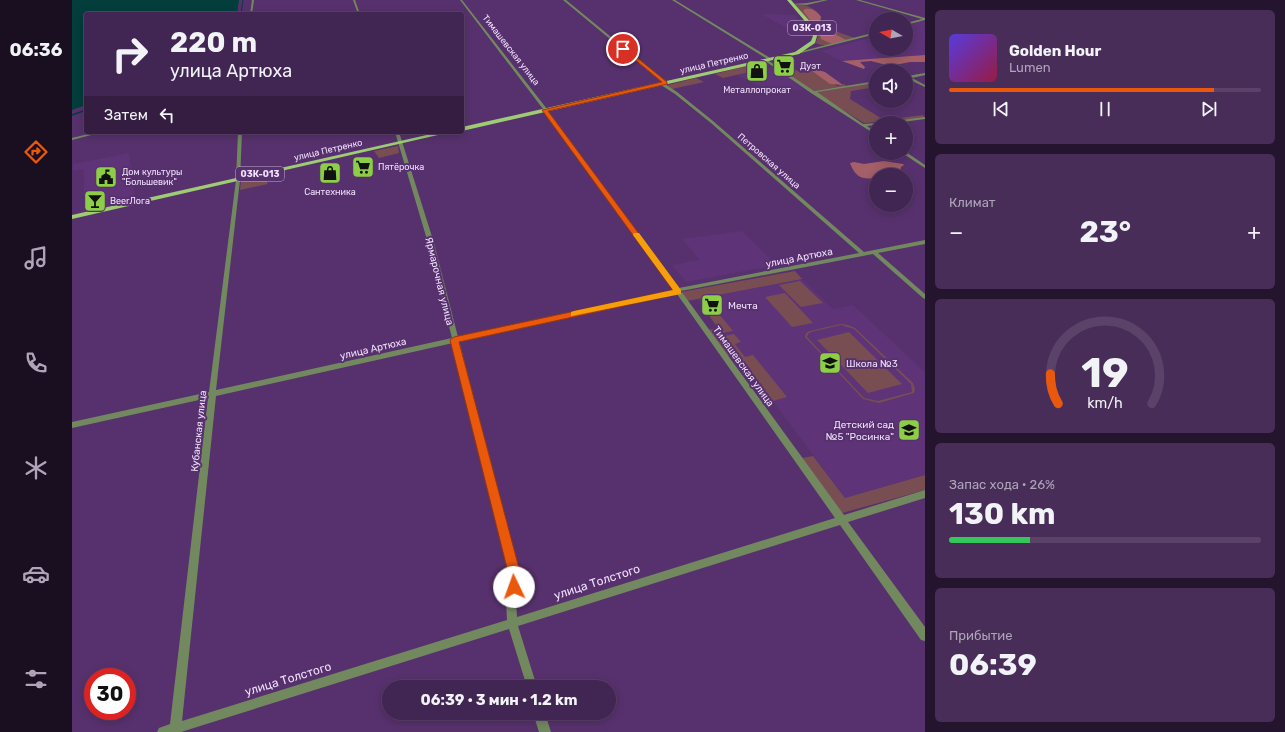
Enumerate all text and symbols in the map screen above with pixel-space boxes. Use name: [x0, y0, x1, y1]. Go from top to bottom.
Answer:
north arrow: [869, 12, 913, 56]
map controls: [869, 12, 913, 212]
street label: Тимашевская улица: [480, 13, 542, 87]
road number: 03К-013: [788, 21, 836, 35]
text: 220 m: [170, 26, 257, 59]
icon: right: [104, 28, 156, 80]
pin: [606, 32, 640, 66]
icon: arrive: [612, 38, 634, 60]
text: 06:36: [10, 39, 62, 61]
text: Golden Hour: [1009, 42, 1101, 60]
street label: улица Петренко: [679, 50, 749, 76]
supermarket icon: Дуэт: [771, 53, 797, 79]
shop icon: Металлопрокат: [744, 58, 770, 84]
text: улица Артюха: [170, 60, 292, 82]
text: Lumen: [1009, 60, 1051, 75]
place label: Дуэт: [800, 61, 821, 71]
button: sound: [869, 64, 913, 108]
place label: Металлопрокат: [723, 85, 791, 95]
icon: previous: [990, 98, 1012, 120]
icon: pause: [1094, 98, 1116, 120]
icon: next: [1198, 98, 1220, 120]
icon: left: [156, 104, 178, 126]
text: Затем: [104, 106, 148, 124]
button: +: [869, 116, 913, 160]
street label: Петровская улица: [736, 131, 802, 191]
street label: улица Петренко: [293, 137, 363, 163]
icon: directions: [22, 138, 50, 166]
supermarket icon: Пятёрочка: [350, 154, 376, 180]
shop icon: Сантехника: [317, 160, 343, 186]
place label: Пятёрочка: [378, 162, 424, 172]
public building icon: Дом культуры "Большевик": [93, 164, 119, 190]
place label: Дом культуры "Большевик": [122, 167, 182, 187]
road number: 03К-013: [236, 167, 284, 181]
button: −: [869, 168, 913, 212]
place label: Сантехника: [304, 187, 356, 197]
bar icon: BeerЛога: [82, 188, 108, 214]
text: Климат: [949, 195, 995, 210]
place label: BeerЛога: [110, 196, 150, 206]
text: 23°: [1079, 214, 1131, 250]
text: −: [949, 219, 963, 246]
text: +: [1247, 219, 1261, 246]
street label: Ярмарочная улица: [422, 236, 456, 327]
icon: music: [22, 244, 50, 272]
street label: улица Артюха: [765, 246, 834, 270]
supermarket icon: Мечта: [699, 292, 725, 318]
place label: Мечта: [728, 300, 758, 312]
street label: Тимашевская улица: [710, 324, 776, 409]
street label: улица Артюха: [339, 335, 408, 362]
text: 19: [1081, 348, 1129, 397]
icon: phone: [22, 349, 50, 377]
school or university icon: Школа №3: [817, 350, 843, 376]
place label: Школа №3: [846, 358, 898, 370]
street label: Кубанская улица: [189, 390, 209, 472]
text: km/h: [1087, 395, 1123, 412]
school or university icon: Детский сад №5 "Росинка": [896, 417, 922, 443]
place label: Детский сад №5 "Росинка": [826, 419, 894, 443]
icon: climate: [22, 454, 50, 482]
text: Запас хода · 26%: [949, 477, 1055, 492]
text: 130 km: [949, 496, 1056, 532]
icon: car: [22, 560, 50, 588]
street label: улица Толстого: [552, 561, 642, 603]
position arrow: [493, 566, 535, 608]
text: Прибытие: [949, 628, 1013, 643]
text: 06:39: [949, 647, 1037, 683]
street label: улица Толстого: [243, 659, 333, 699]
icon: filters: [22, 665, 50, 693]
speed limit sign: 30: [84, 668, 136, 720]
text: 06:39 · 3 мин · 1.2 km: [421, 691, 577, 709]

